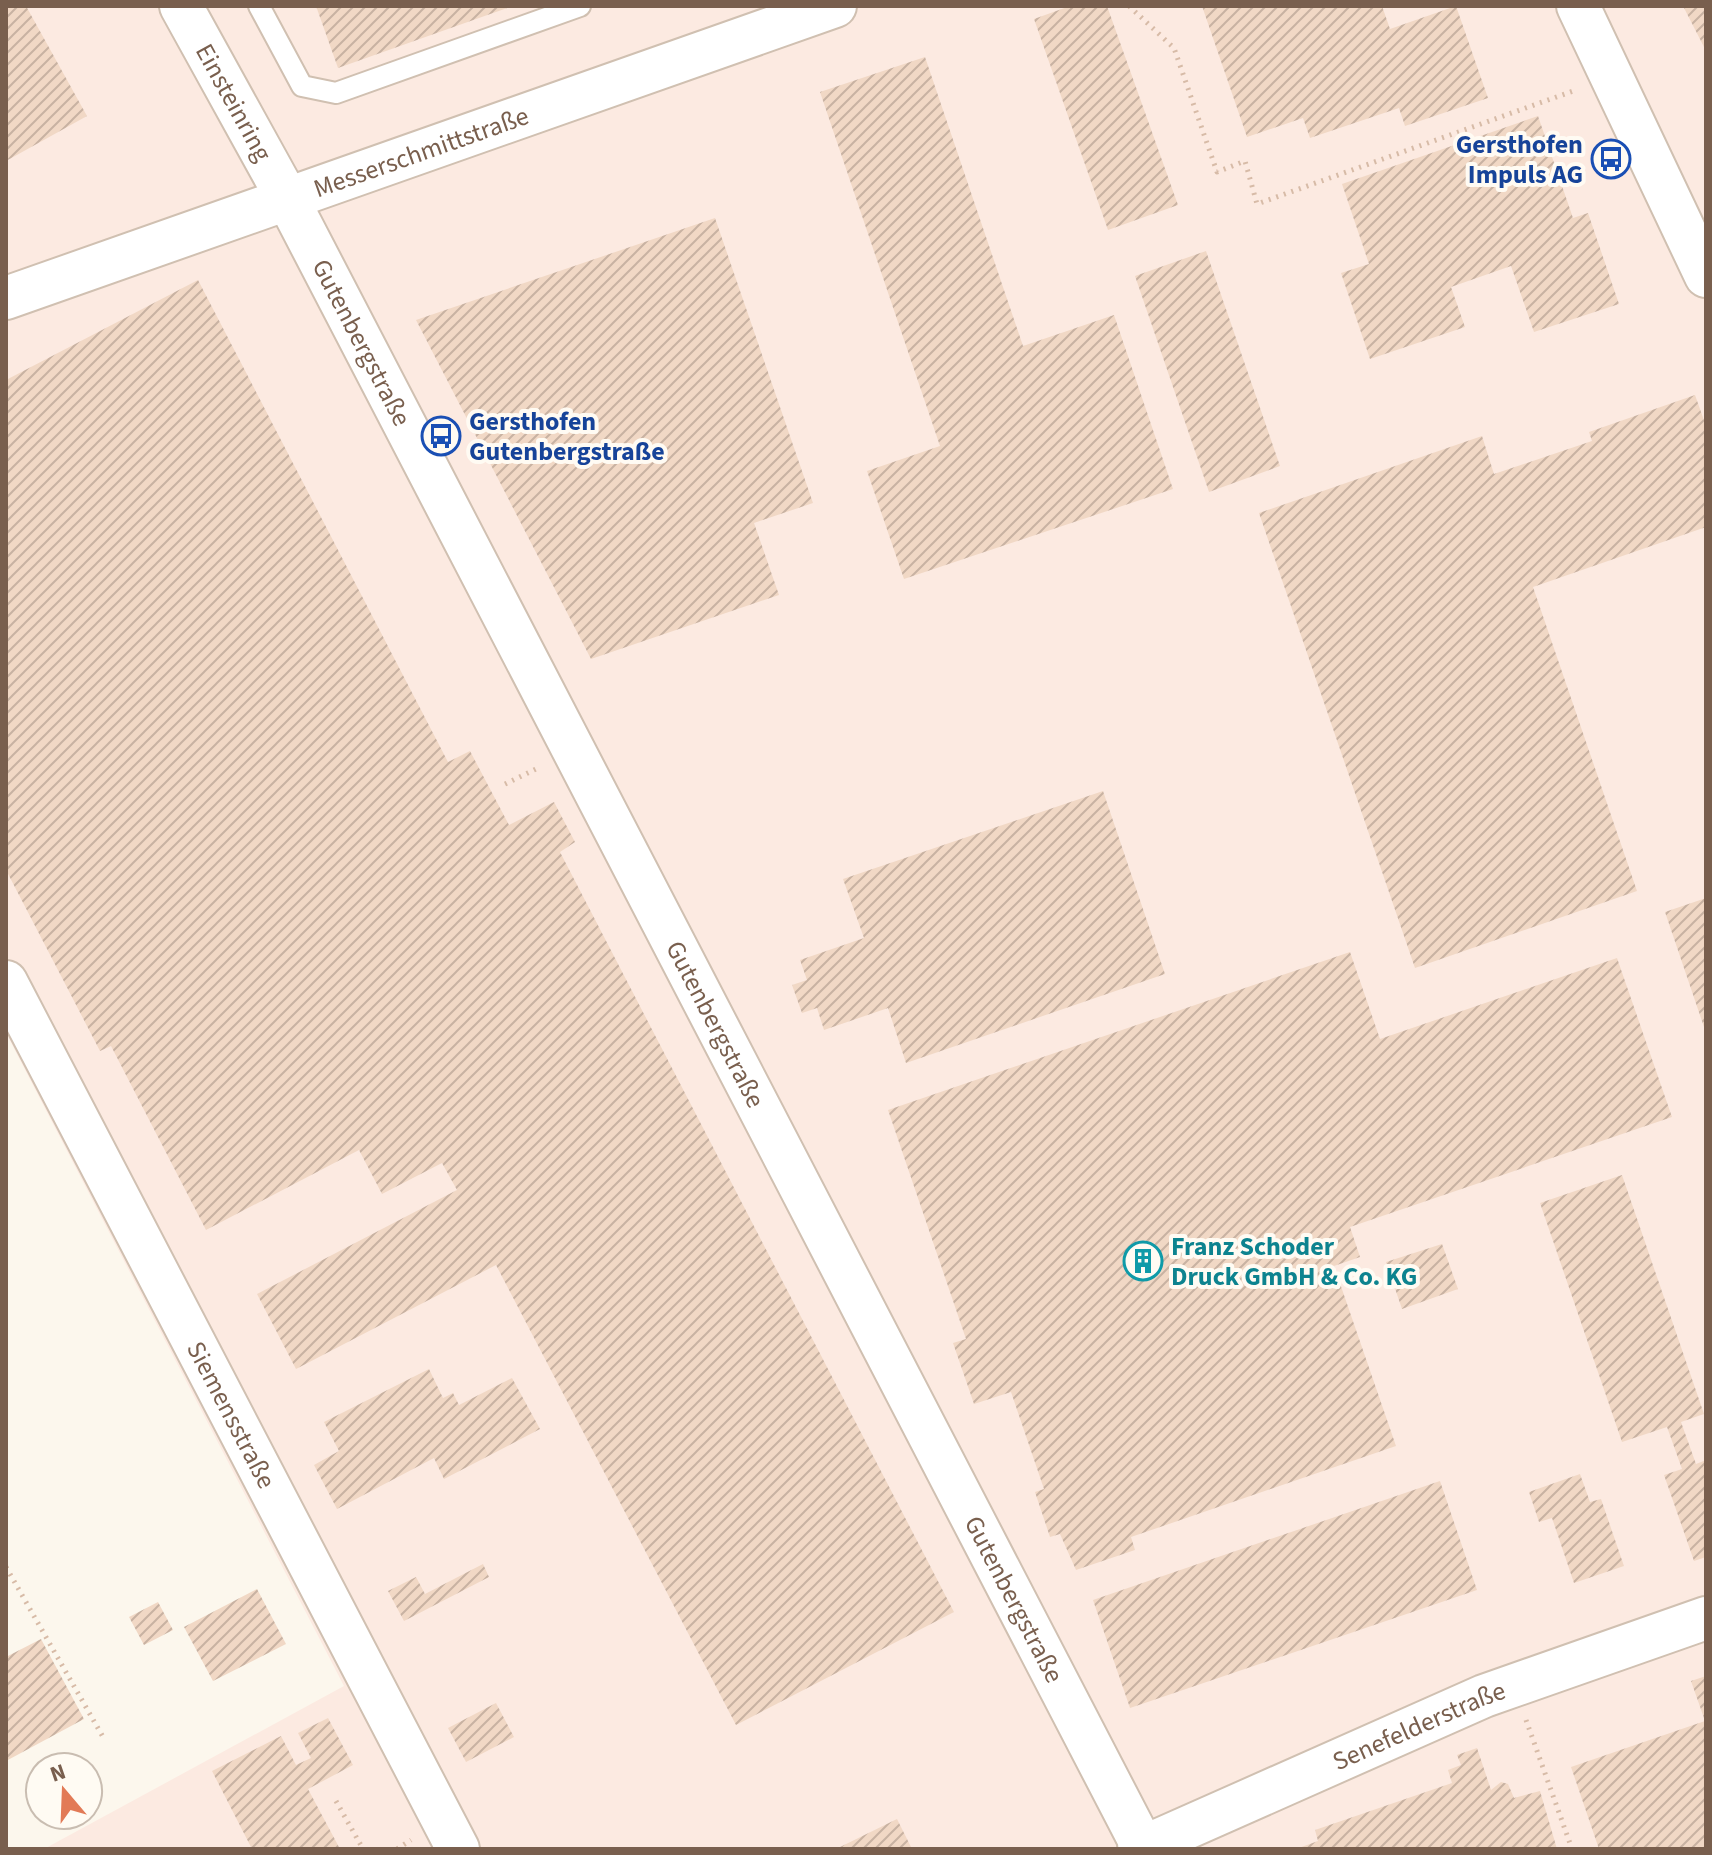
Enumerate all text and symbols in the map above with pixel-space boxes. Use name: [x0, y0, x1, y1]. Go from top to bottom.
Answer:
street label: Einsteinring: [186, 37, 281, 168]
street label: Messerschmittstraße: [309, 97, 534, 207]
place label: Gersthofen Impuls AG: [1456, 126, 1583, 193]
bus stop icon: Gersthofen Impuls AG: [1590, 138, 1632, 180]
street label: Gutenbergstraße: [303, 253, 420, 433]
place label: Gersthofen Gutenbergstraße: [469, 403, 665, 470]
bus stop icon: Gersthofen Gutenbergstraße: [420, 415, 462, 457]
street label: Gutenbergstraße: [657, 934, 774, 1114]
place label: Franz Schoder Druck GmbH & Co. KG: [1171, 1228, 1417, 1295]
building icon: Franz Schoder Druck GmbH & Co. KG: [1122, 1240, 1164, 1282]
street label: Siemensstraße: [177, 1335, 285, 1495]
street label: Gutenbergstraße: [955, 1509, 1073, 1689]
street label: Senefelderstraße: [1327, 1672, 1511, 1780]
north arrow: [24, 1751, 104, 1831]
text: N: [46, 1756, 70, 1791]

